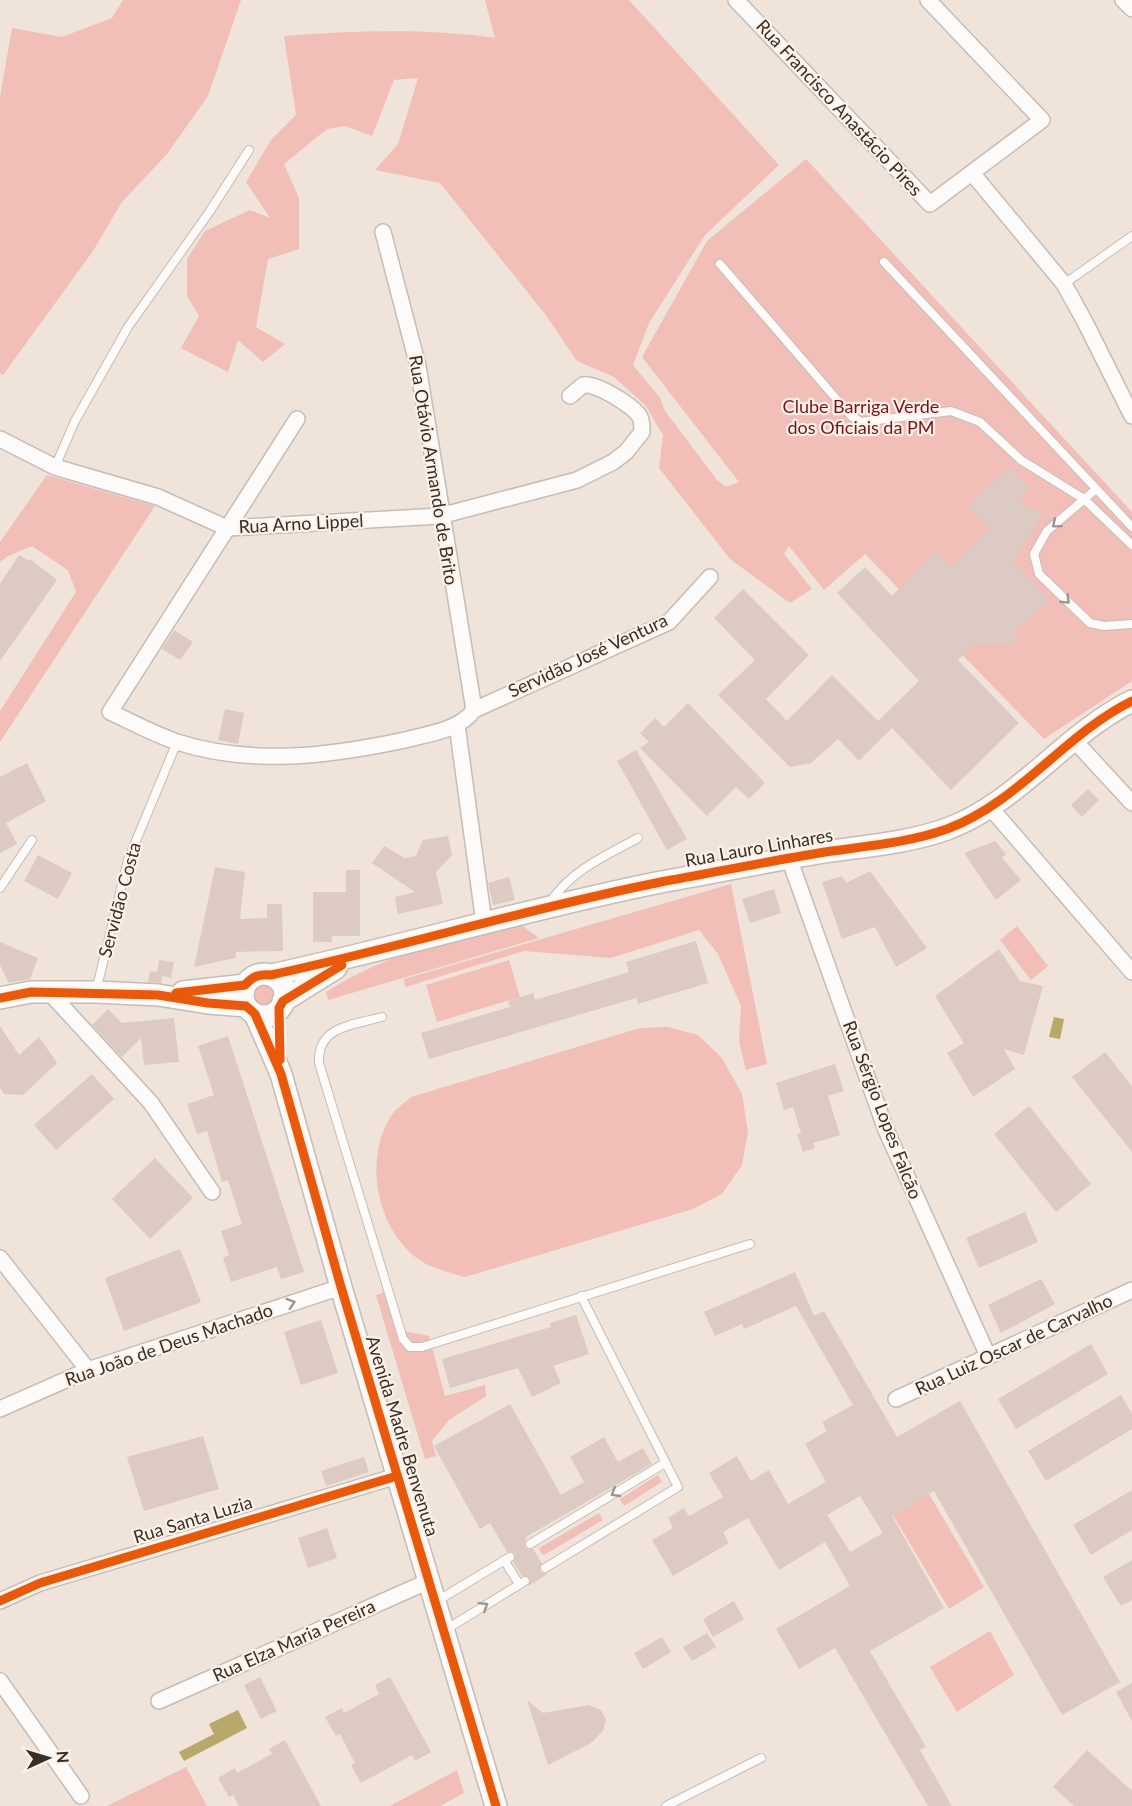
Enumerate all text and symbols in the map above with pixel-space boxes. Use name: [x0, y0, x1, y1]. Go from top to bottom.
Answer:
street label: Rua Francisco Anastácio Pires: [752, 15, 927, 200]
street label: Rua Otávio Armando de Brito: [405, 353, 463, 586]
park label: Clube Barriga Verde dos Oficiais da PM: [783, 395, 939, 438]
street label: Rua Arno Lippel: [238, 509, 364, 537]
one-way arrow: [1052, 517, 1063, 528]
one-way arrow: [1059, 593, 1070, 604]
street label: Servidão José Ventura: [504, 608, 671, 702]
street label: Rua Lauro Linhares: [683, 823, 835, 871]
street label: Servidão Costa: [93, 840, 145, 960]
street label: Rua Sérgio Lopes Falcão: [839, 1017, 927, 1202]
street label: Rua Luiz Oscar de Carvalho: [912, 1289, 1116, 1399]
street label: Rua João de Deus Machado: [62, 1298, 275, 1390]
one-way arrow: [285, 1298, 296, 1311]
street label: Avenida Madre Benvenuta: [362, 1333, 444, 1539]
one-way arrow: [611, 1486, 621, 1498]
street label: Rua Santa Luzia: [131, 1491, 255, 1548]
street label: Rua Elza Maria Pereira: [209, 1594, 378, 1686]
one-way arrow: [478, 1601, 488, 1613]
north arrow: [18, 1728, 78, 1788]
text: N: [54, 1750, 73, 1764]

